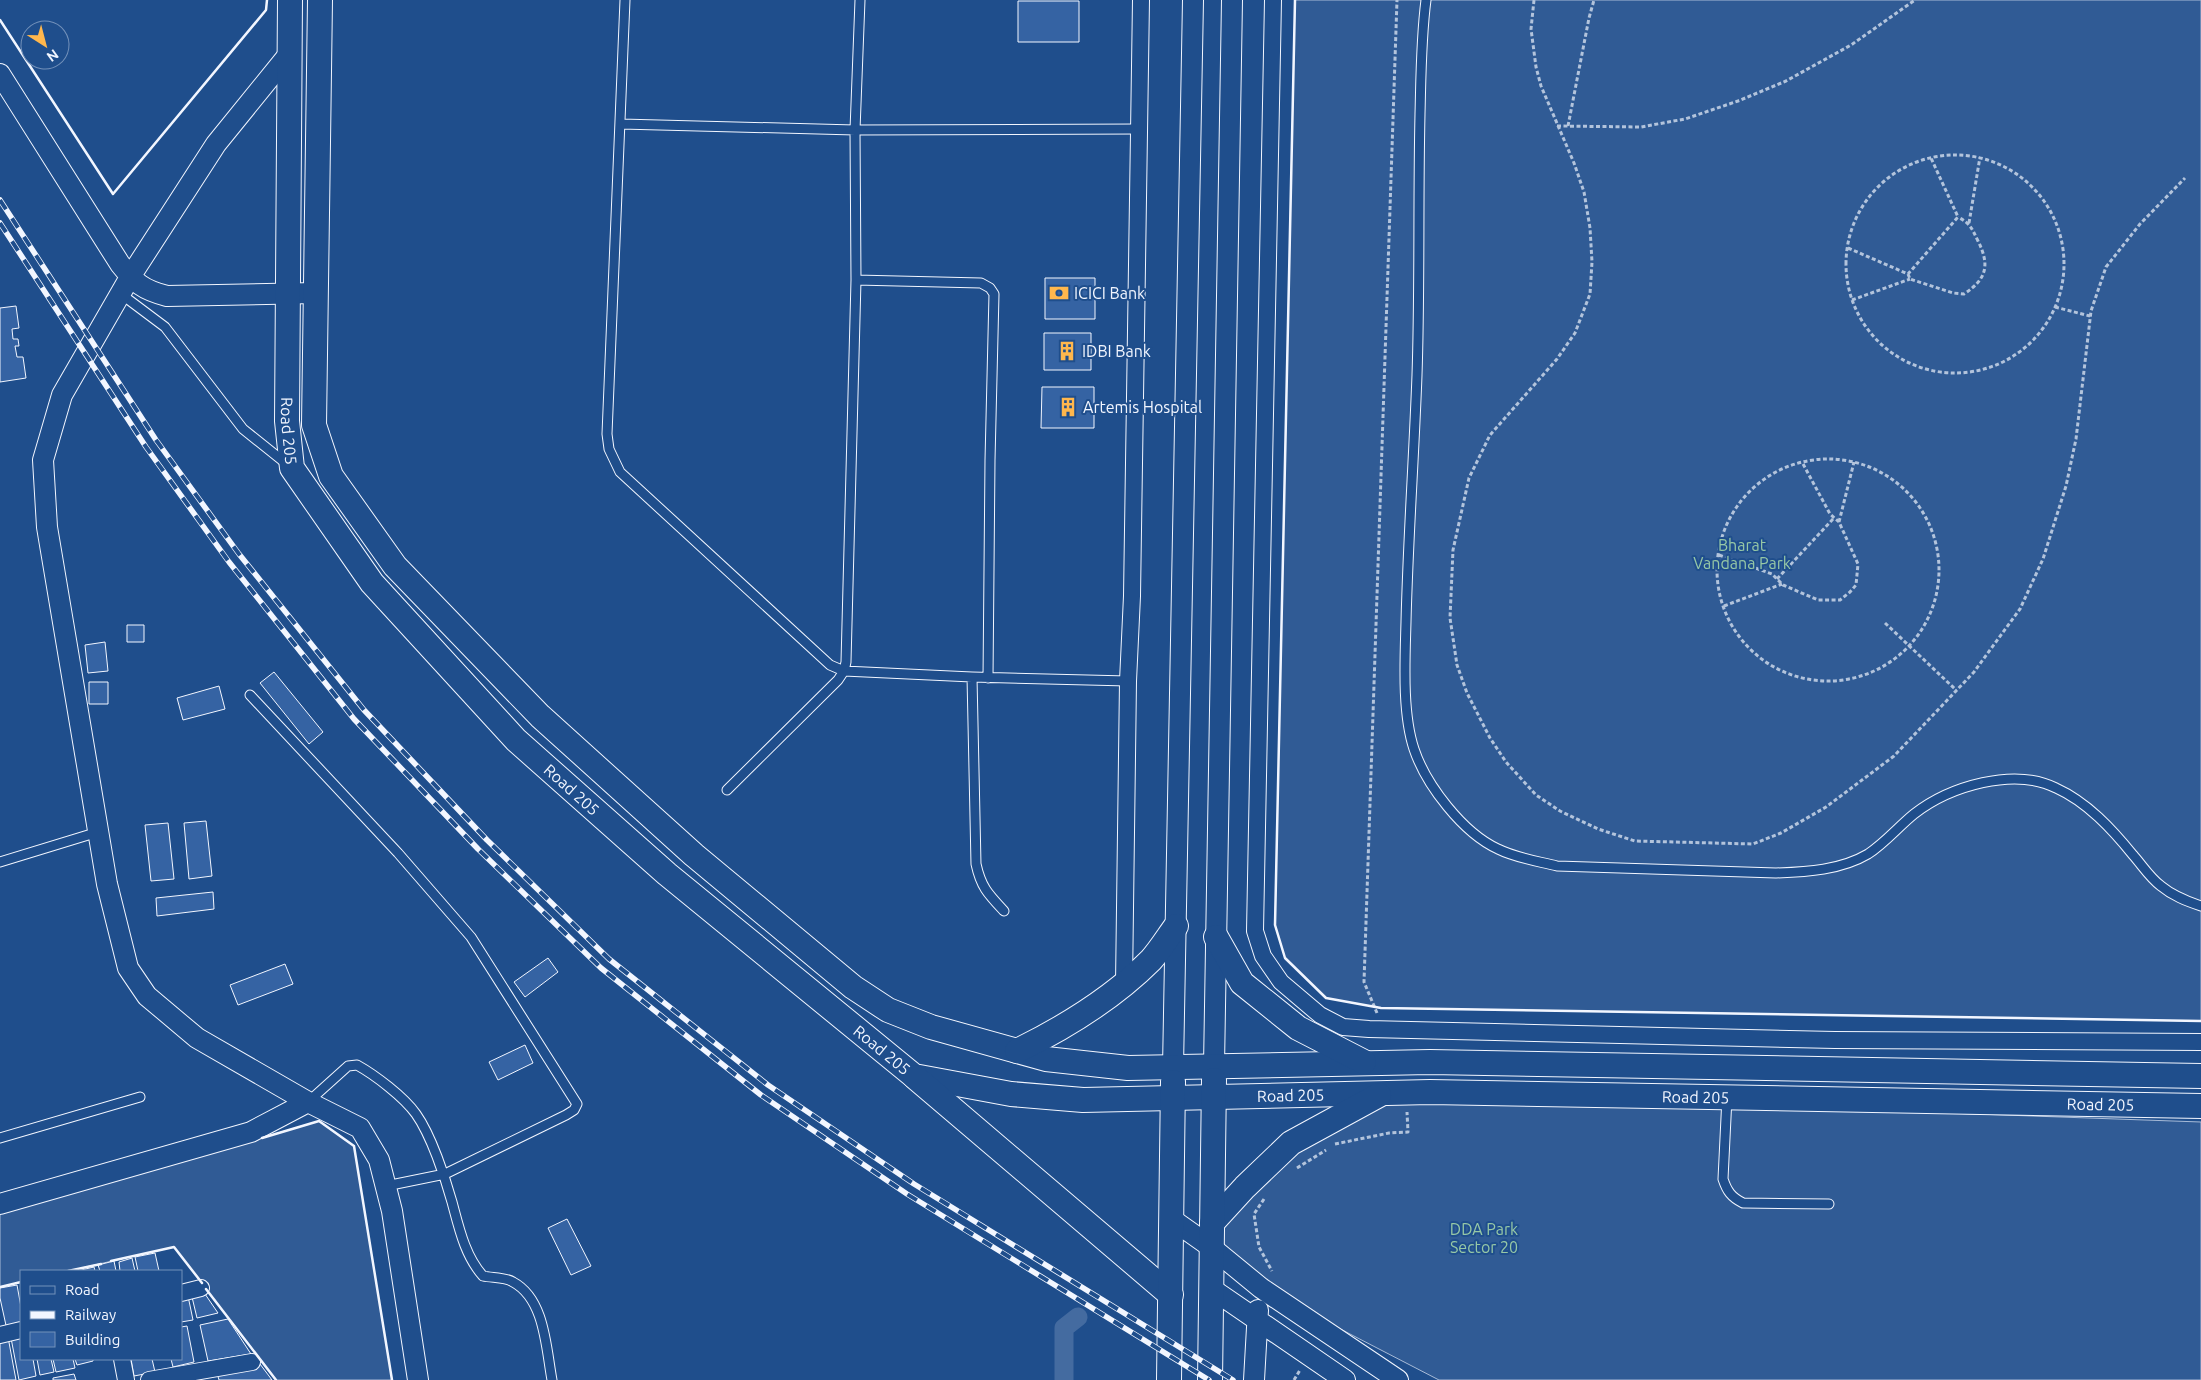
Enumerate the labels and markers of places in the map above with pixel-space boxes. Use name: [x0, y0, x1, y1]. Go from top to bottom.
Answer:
bank icon: ICICI Bank: [1048, 282, 1070, 304]
place label: ICICI Bank: [1074, 284, 1145, 302]
building icon: IDBI Bank: [1056, 340, 1078, 362]
place label: IDBI Bank: [1082, 342, 1151, 360]
building icon: Artemis Hospital: [1057, 396, 1079, 418]
place label: Artemis Hospital: [1083, 398, 1202, 416]

